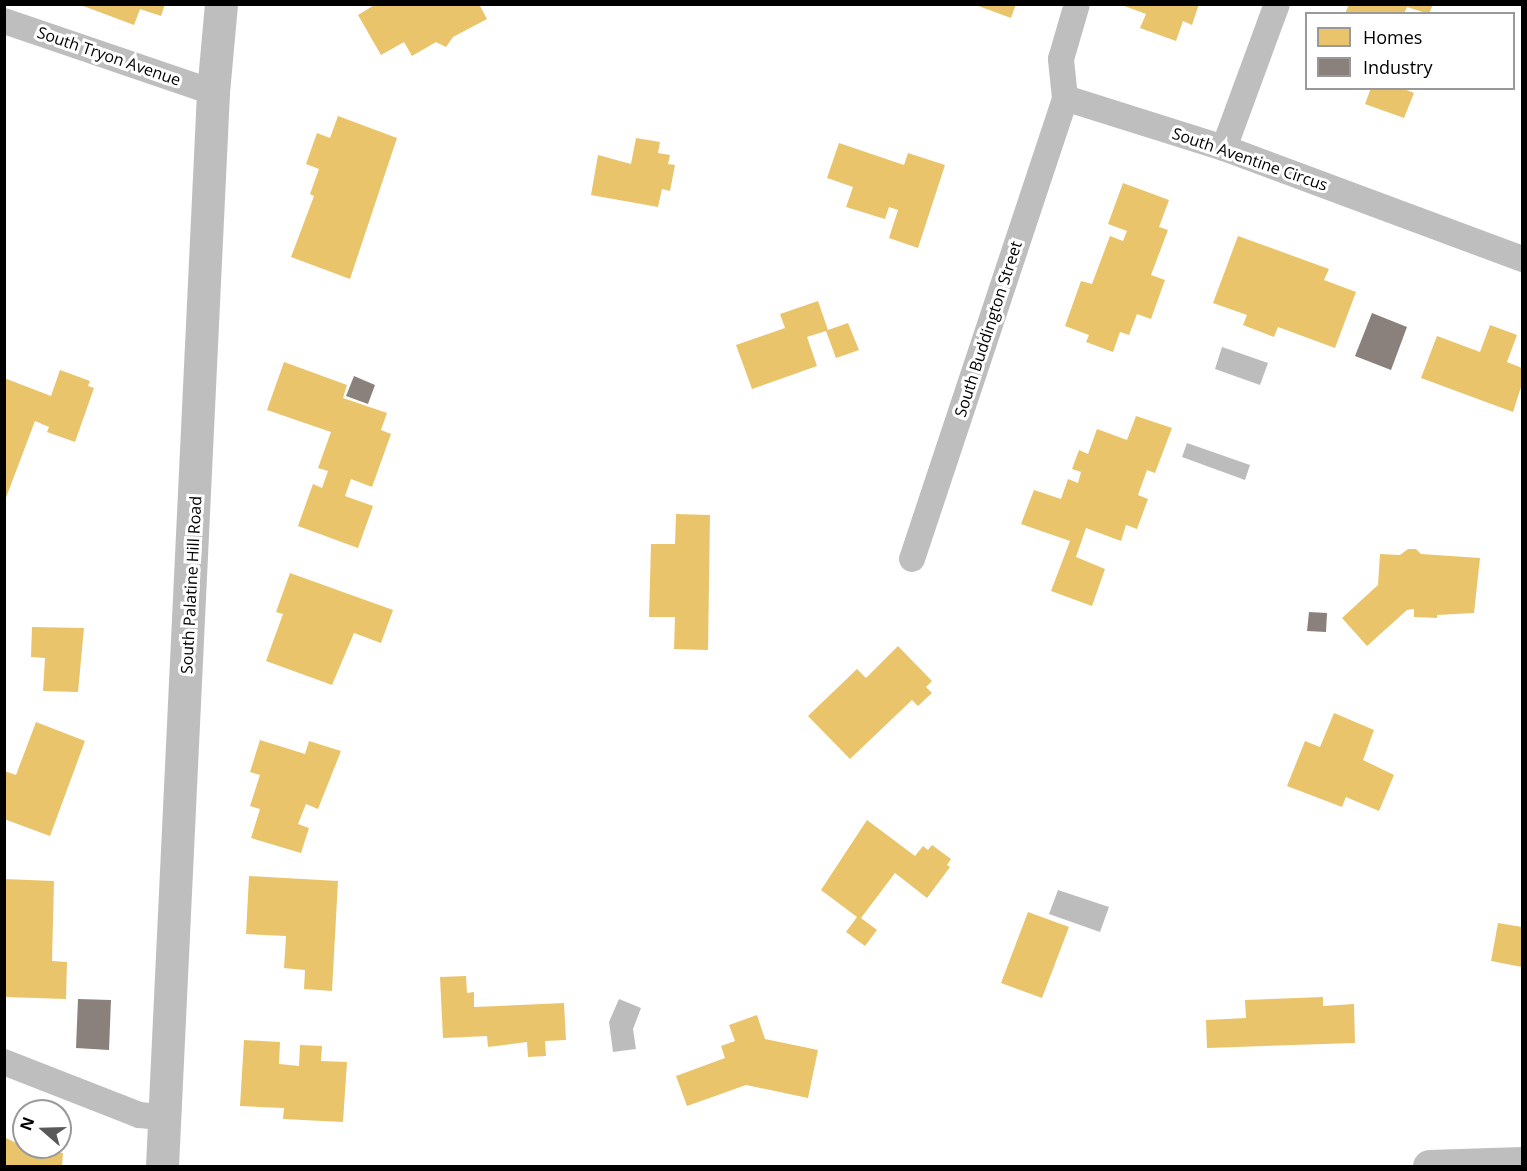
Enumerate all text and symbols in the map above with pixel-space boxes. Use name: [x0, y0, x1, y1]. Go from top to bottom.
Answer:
legend: [1305, 12, 1515, 90]
street label: South Tryon Avenue: [35, 22, 183, 90]
text: Homes: [1363, 25, 1422, 49]
text: Industry: [1363, 55, 1433, 79]
street label: South Aventine Circus: [1170, 123, 1330, 195]
street label: South Buddington Street: [950, 238, 1026, 420]
street label: South Palatine Hill Road: [177, 495, 205, 675]
north arrow: [12, 1099, 72, 1159]
text: N: [14, 1114, 40, 1133]

